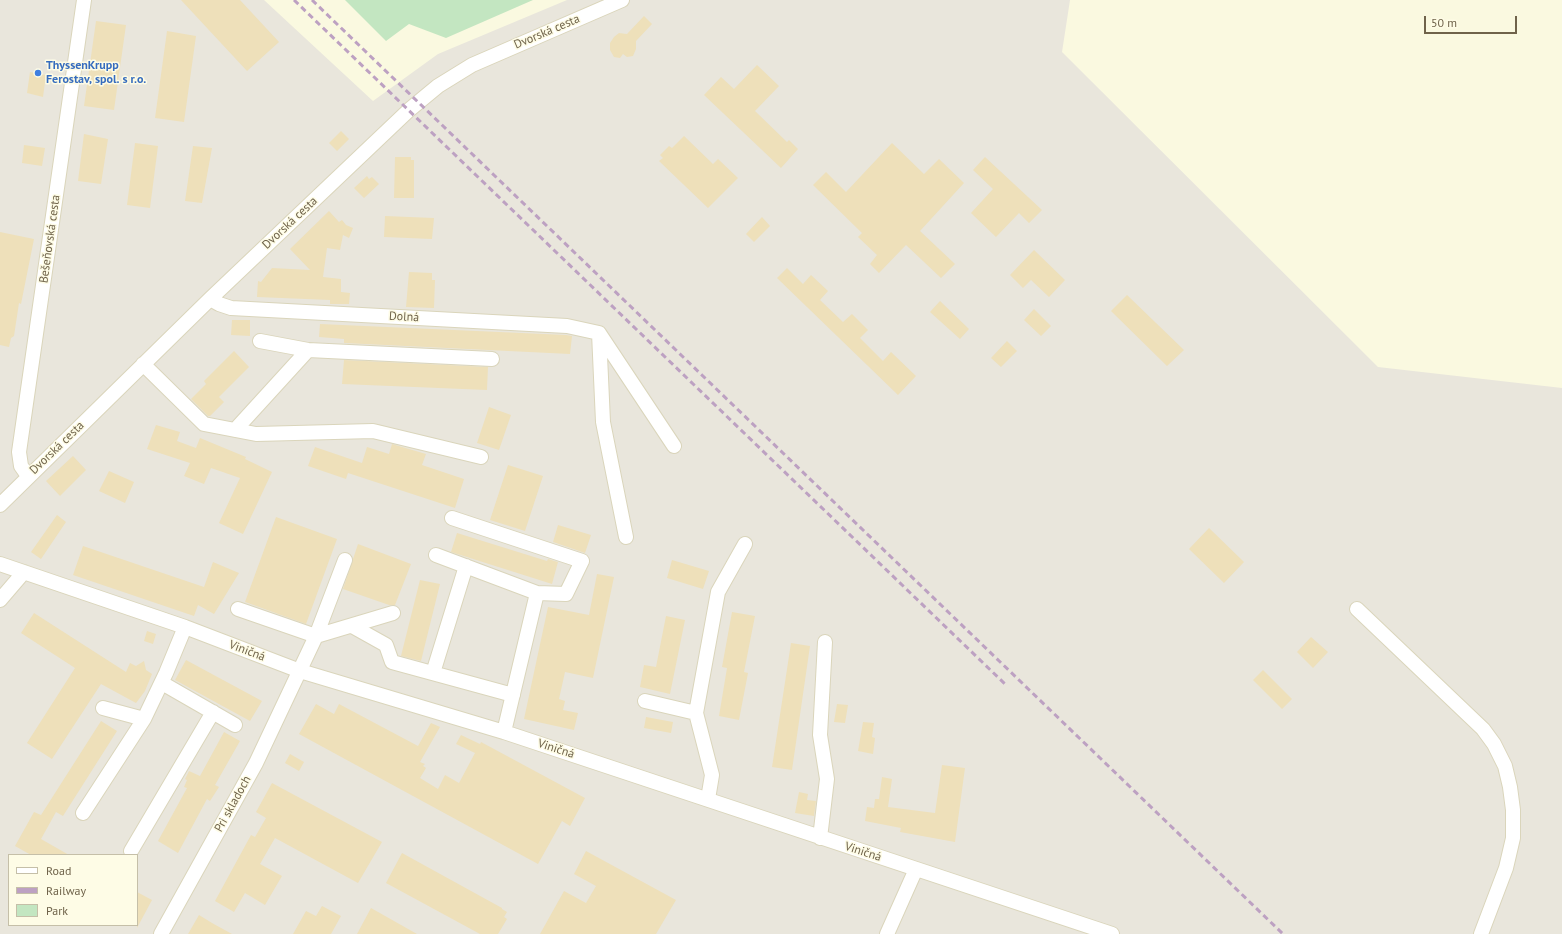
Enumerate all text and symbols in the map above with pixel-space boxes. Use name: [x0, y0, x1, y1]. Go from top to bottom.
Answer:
scale bar: [1426, 8, 1519, 34]
street label: Dvorská cesta: [512, 12, 582, 52]
text: 50 m: [1431, 15, 1457, 30]
place label: ThyssenKrupp Ferostav, spol. s r.o.: [46, 59, 146, 87]
marker: ThyssenKrupp Ferostav, spol. s r.o.: [33, 68, 43, 78]
street label: Bešeňovská cesta: [37, 194, 63, 284]
street label: Dvorská cesta: [259, 194, 321, 252]
street label: Dolná: [388, 309, 420, 325]
street label: Dvorská cesta: [27, 418, 87, 478]
street label: Viničná: [227, 638, 267, 664]
street label: Viničná: [536, 736, 576, 762]
street label: Pri skladoch: [212, 773, 254, 835]
street label: Viničná: [843, 839, 883, 865]
legend: [8, 854, 138, 926]
text: Road: [46, 863, 71, 878]
text: Railway: [46, 883, 86, 898]
text: Park: [46, 903, 68, 918]

